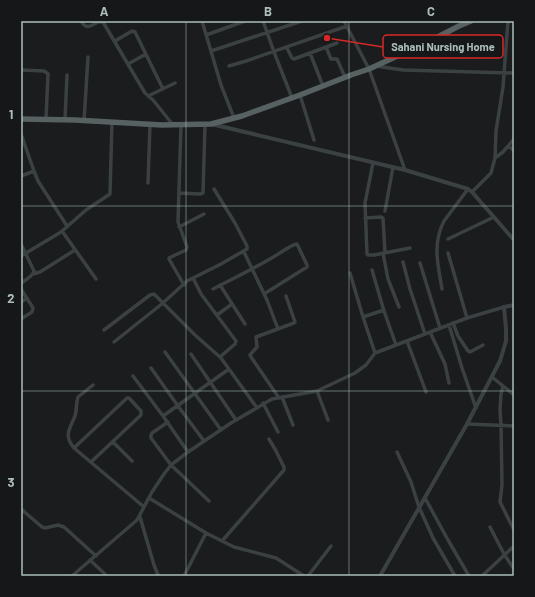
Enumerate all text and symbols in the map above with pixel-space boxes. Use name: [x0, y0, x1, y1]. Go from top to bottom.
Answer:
text: A: [100, 3, 109, 19]
text: B: [264, 3, 272, 19]
text: C: [427, 3, 435, 19]
callout: Sahani Nursing Home: [383, 35, 503, 58]
text: Sahani Nursing Home: [391, 40, 495, 53]
text: 1: [9, 106, 13, 122]
text: 2: [7, 290, 15, 306]
text: 3: [7, 474, 15, 490]

